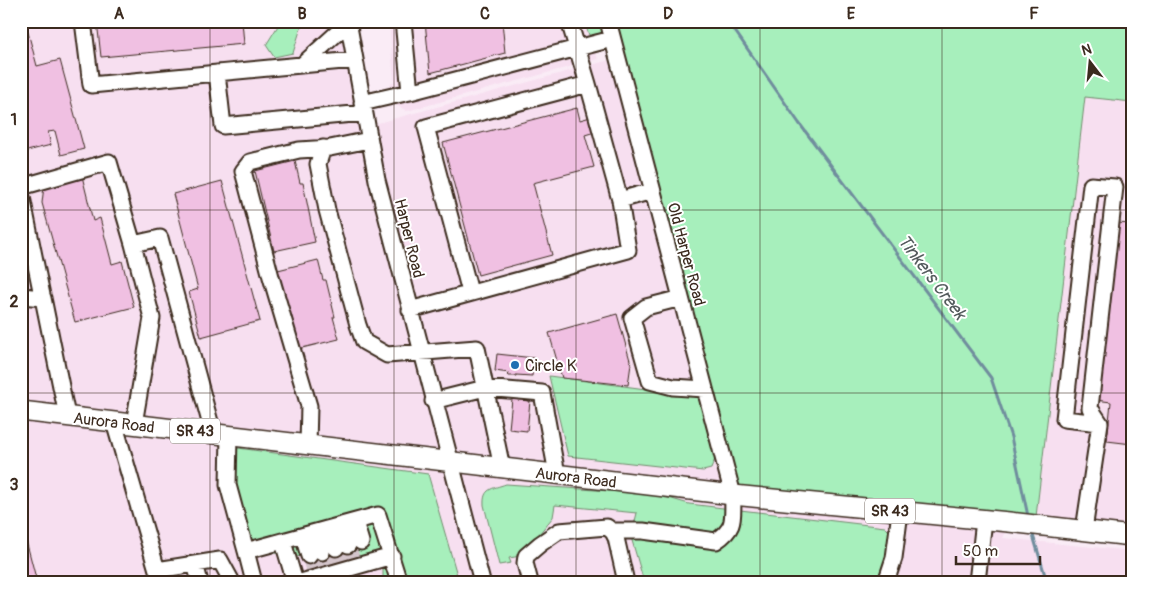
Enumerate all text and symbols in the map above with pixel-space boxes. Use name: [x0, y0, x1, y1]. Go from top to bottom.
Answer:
text: A: [114, 4, 125, 24]
text: B: [297, 4, 307, 24]
text: C: [480, 4, 490, 24]
text: D: [663, 4, 673, 24]
text: E: [847, 4, 856, 24]
text: F: [1029, 4, 1039, 24]
north arrow: [1066, 38, 1116, 88]
text: N: [1080, 41, 1093, 59]
text: 1: [11, 110, 17, 130]
street label: Harper Road: [390, 197, 429, 280]
street label: Old Harper Road: [663, 200, 709, 308]
water label: Tinkers Creek: [892, 230, 972, 325]
text: 2: [10, 292, 19, 312]
place label: Circle K: [525, 356, 577, 376]
marker: Circle K: [509, 359, 521, 371]
street label: Aurora Road: [72, 408, 156, 438]
road number: SR 43: [170, 418, 220, 444]
street label: Aurora Road: [534, 463, 618, 493]
text: 3: [10, 475, 19, 495]
road number: SR 43: [865, 498, 915, 524]
scale bar: [956, 533, 1039, 565]
text: 50 m: [963, 542, 998, 561]

